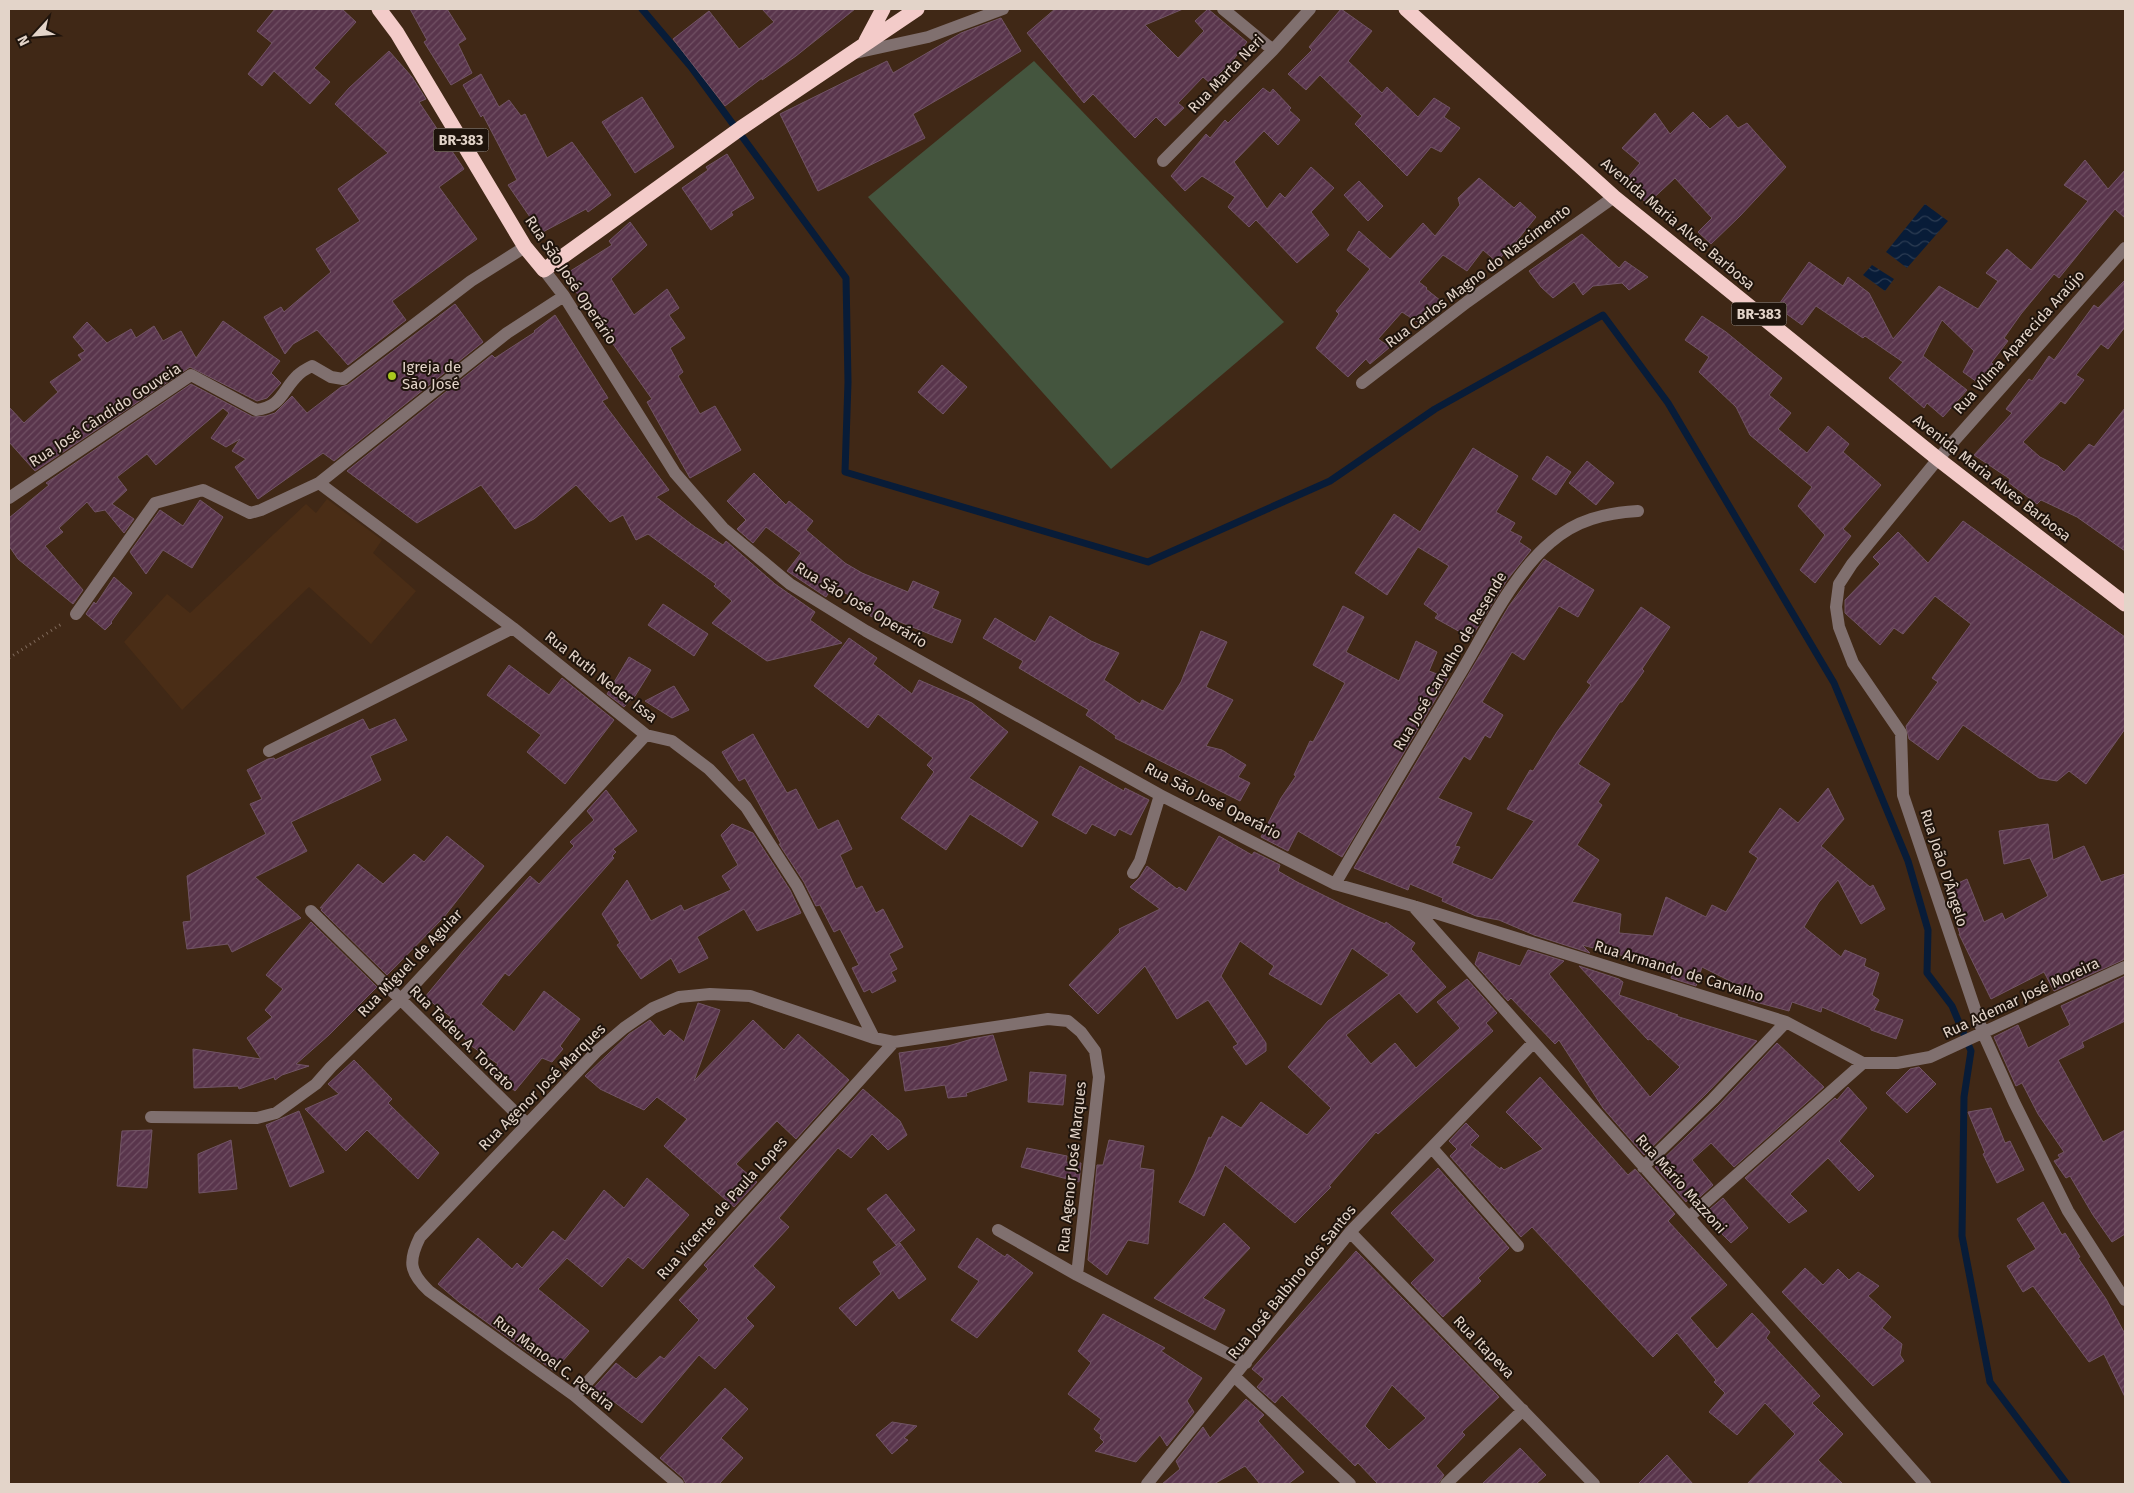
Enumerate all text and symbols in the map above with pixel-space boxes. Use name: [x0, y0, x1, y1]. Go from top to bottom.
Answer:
north arrow: [10, 10, 60, 60]
street label: Rua Marta Neri: [1184, 31, 1268, 117]
text: N: [14, 33, 33, 48]
road number: BR-383: [434, 128, 488, 152]
street label: Avenida Maria Alves Barbosa: [1597, 154, 1759, 294]
street label: Rua Carlos Magno do Nascimento: [1382, 200, 1574, 352]
street label: Rua São José Operário: [521, 212, 621, 348]
street label: Rua Vilma Aparecida Araújo: [1950, 266, 2088, 418]
road number: BR-383: [1732, 302, 1786, 326]
place label: Igreja de São José: [402, 358, 461, 393]
street label: Rua José Cândido Gouveia: [26, 359, 184, 471]
marker: Igreja de São José: [386, 370, 398, 382]
street label: Avenida Maria Alves Barbosa: [1910, 411, 2074, 545]
street label: Rua São José Operário: [792, 558, 930, 652]
street label: Rua José Carvalho de Resende: [1390, 569, 1510, 753]
street label: Rua Ruth Neder Issa: [541, 628, 661, 726]
street label: Rua São José Operário: [1142, 759, 1284, 843]
street label: Rua João D'Ângelo: [1916, 807, 1972, 929]
street label: Rua Miguel de Aguiar: [354, 905, 466, 1021]
street label: Rua Armando de Carvalho: [1592, 937, 1766, 1005]
street label: Rua Ademar José Moreira: [1940, 954, 2102, 1042]
street label: Rua Tadeu A. Torcato: [406, 982, 518, 1094]
street label: Rua Agenor José Marques: [475, 1020, 609, 1154]
street label: Rua Agenor José Marques: [1054, 1080, 1090, 1254]
street label: Rua Mário Mazzoni: [1632, 1131, 1730, 1237]
street label: Rua Vicente de Paula Lopes: [653, 1133, 791, 1283]
street label: Rua José Balbino dos Santos: [1224, 1201, 1360, 1363]
street label: Rua Manoel C. Pereira: [490, 1311, 618, 1415]
street label: Rua Itapeva: [1450, 1312, 1518, 1382]

